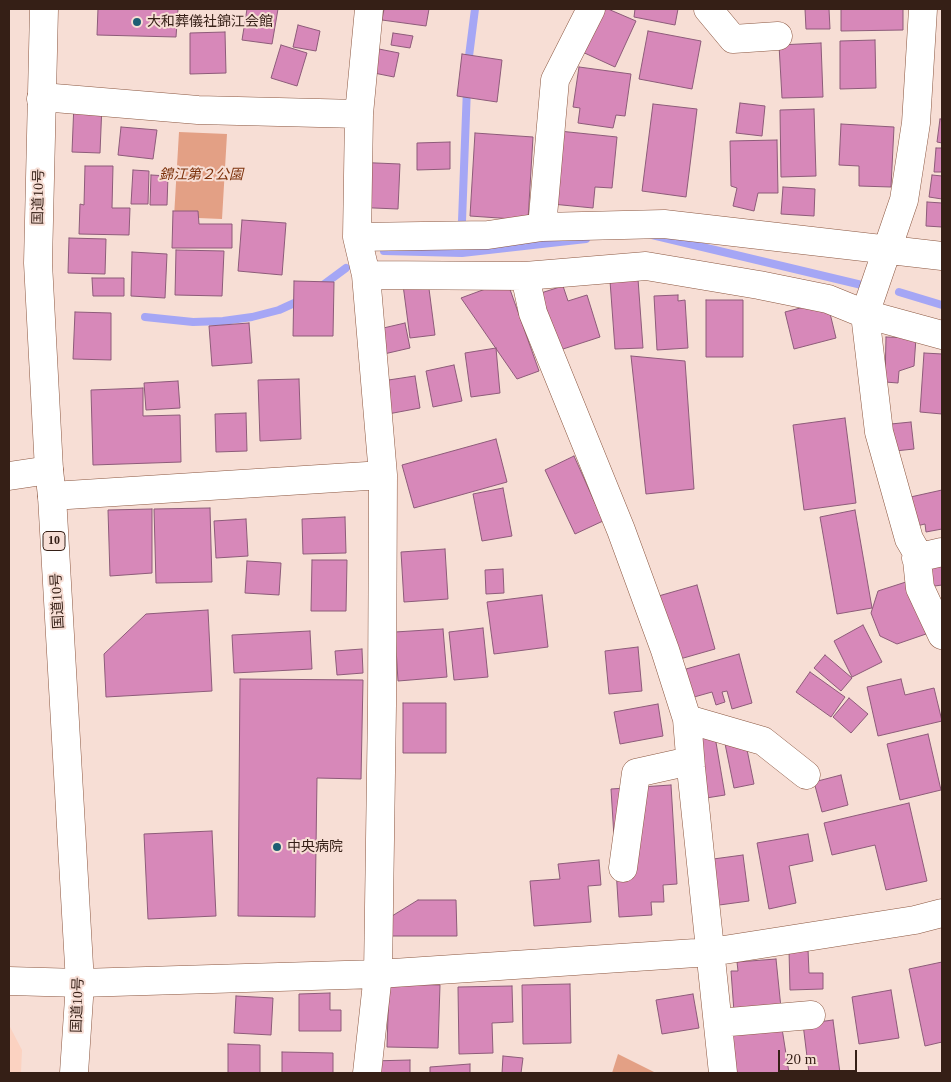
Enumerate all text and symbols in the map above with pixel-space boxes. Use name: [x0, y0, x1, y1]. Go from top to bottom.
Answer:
place label: 大和葬儀社錦江会館: [147, 14, 273, 30]
marker: 大和葬儀社錦江会館: [131, 16, 143, 28]
park label: 錦江第２公園: [159, 167, 243, 183]
street label: 国道10号: [30, 169, 48, 225]
road number: 10: [43, 532, 65, 550]
street label: 国道10号: [48, 573, 68, 629]
place label: 中央病院: [287, 839, 343, 855]
marker: 中央病院: [271, 841, 283, 853]
street label: 国道10号: [69, 977, 87, 1033]
scale bar: [781, 1040, 860, 1072]
text: 20 m: [786, 1051, 816, 1067]

